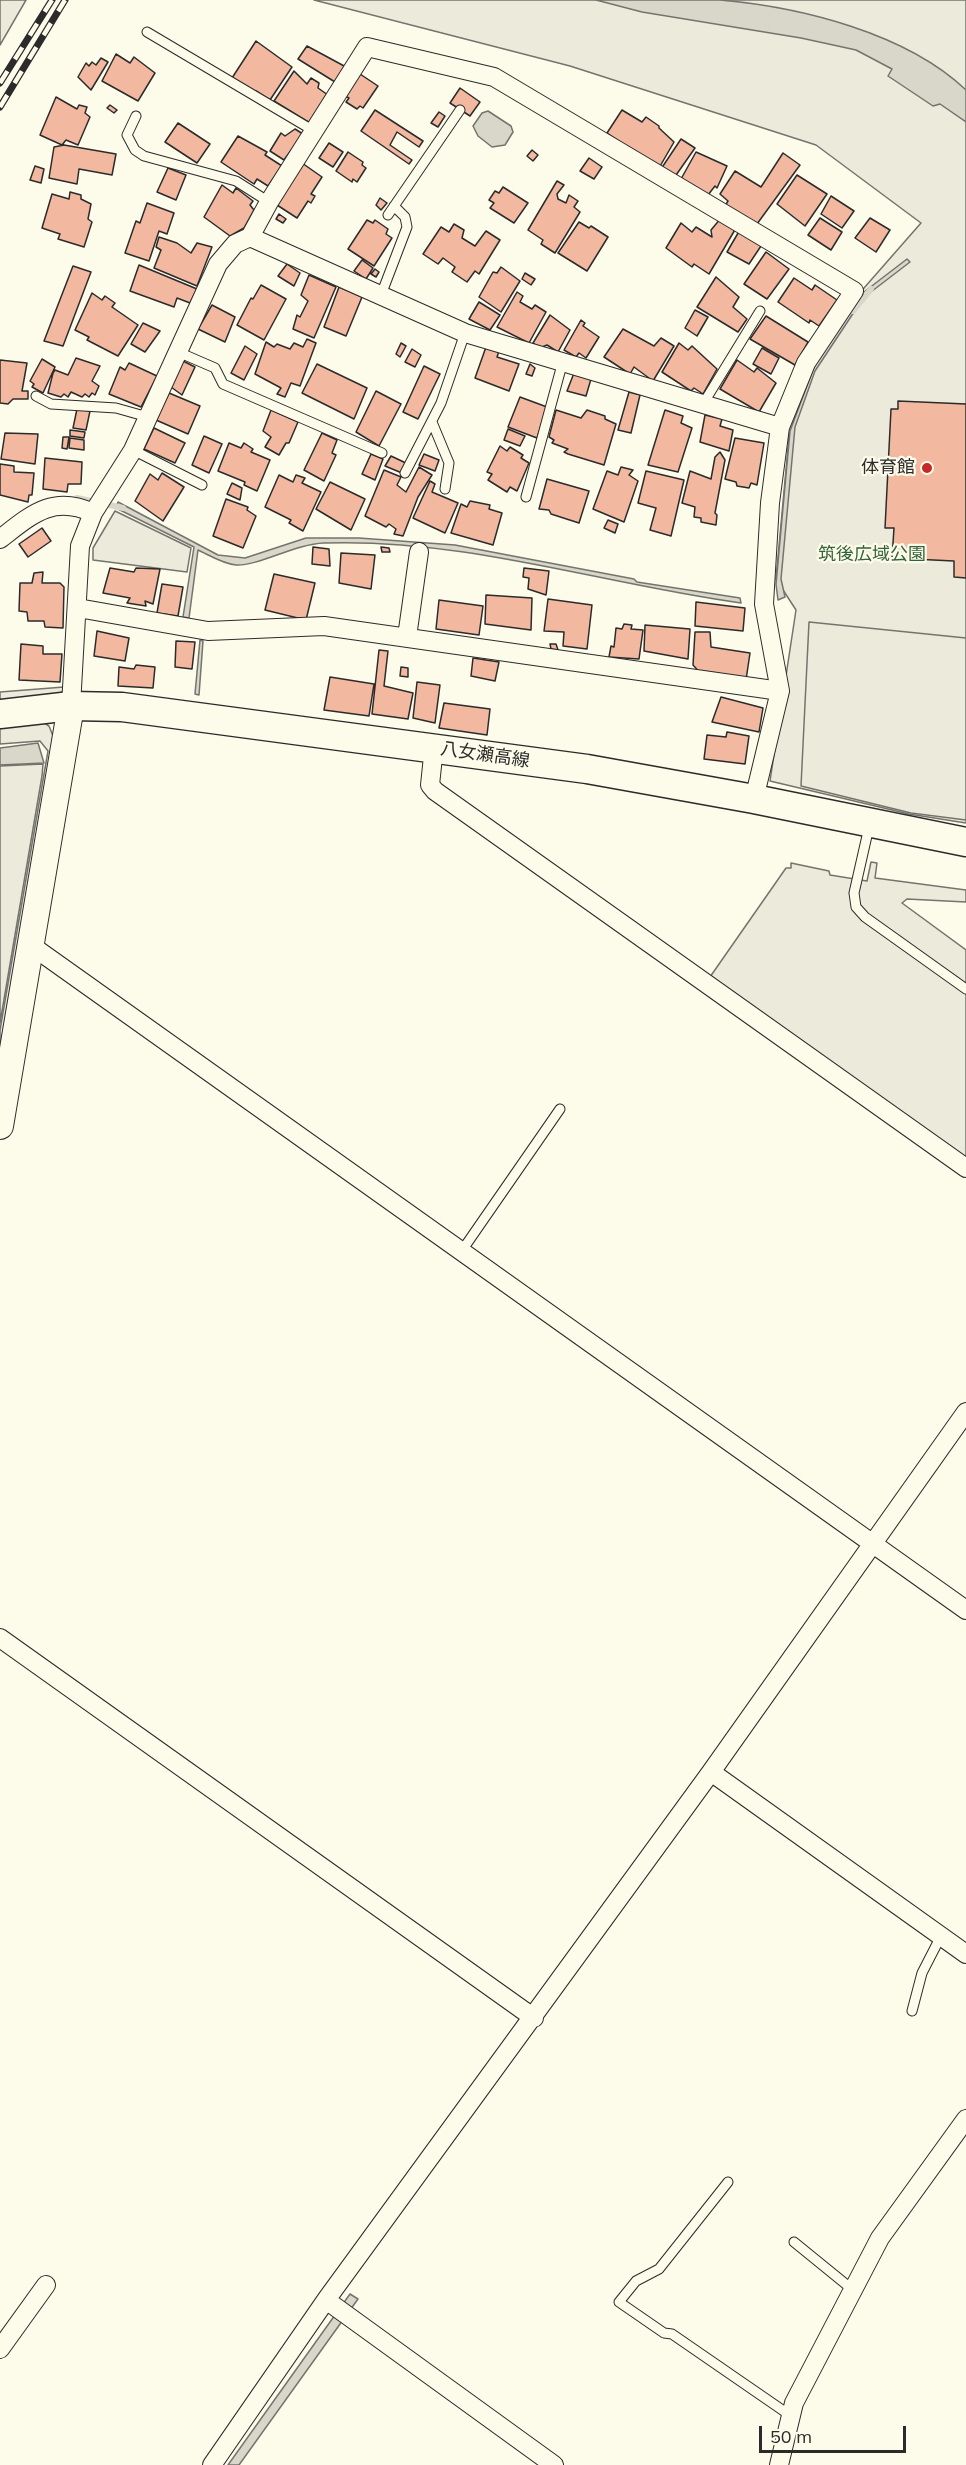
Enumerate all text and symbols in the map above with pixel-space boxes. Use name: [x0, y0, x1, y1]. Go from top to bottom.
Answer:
place label: 体育館: [861, 457, 915, 479]
marker: 体育館: [920, 461, 934, 475]
park label: 筑後広域公園: [818, 544, 926, 566]
street label: 八女瀬高線: [439, 738, 531, 772]
scale bar: [762, 2414, 909, 2452]
text: 50 m: [770, 2425, 812, 2448]

